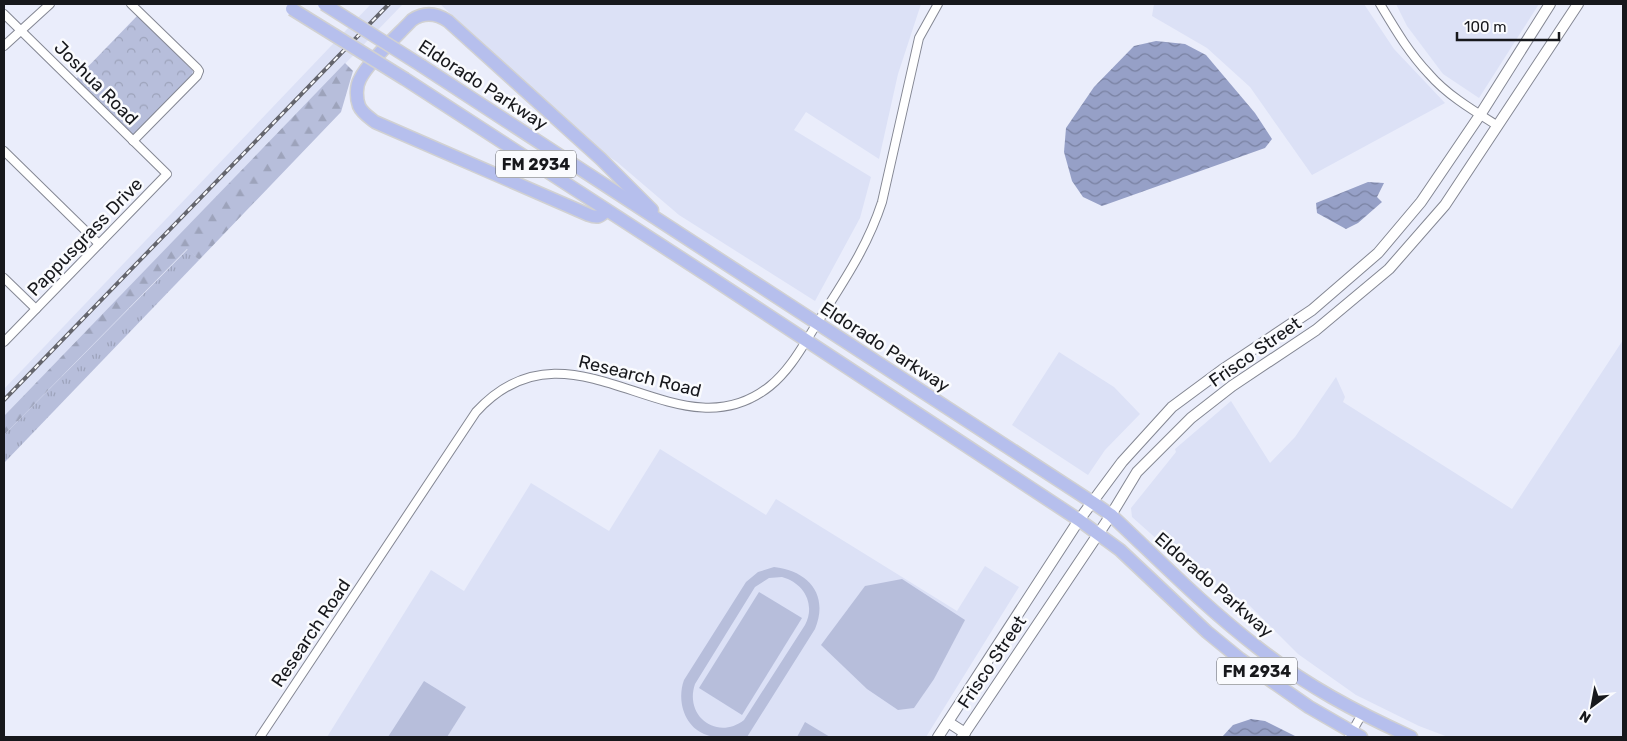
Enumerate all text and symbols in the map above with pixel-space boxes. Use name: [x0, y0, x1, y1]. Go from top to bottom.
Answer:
scale bar: [1457, 10, 1560, 42]
text: 100 m: [1464, 18, 1506, 36]
street label: Eldorado Parkway: [414, 35, 552, 135]
street label: Joshua Road: [49, 36, 143, 130]
road number: FM 2934: [496, 150, 576, 178]
street label: Pappusgrass Drive: [23, 173, 147, 301]
street label: Eldorado Parkway: [816, 297, 954, 397]
street label: Frisco Street: [1205, 312, 1305, 392]
street label: Research Road: [576, 350, 704, 402]
street label: Eldorado Parkway: [1150, 528, 1278, 642]
street label: Research Road: [267, 575, 355, 691]
street label: Frisco Street: [953, 611, 1031, 713]
road number: FM 2934: [1217, 658, 1297, 684]
north arrow: [1567, 681, 1617, 731]
text: N: [1577, 707, 1594, 726]

